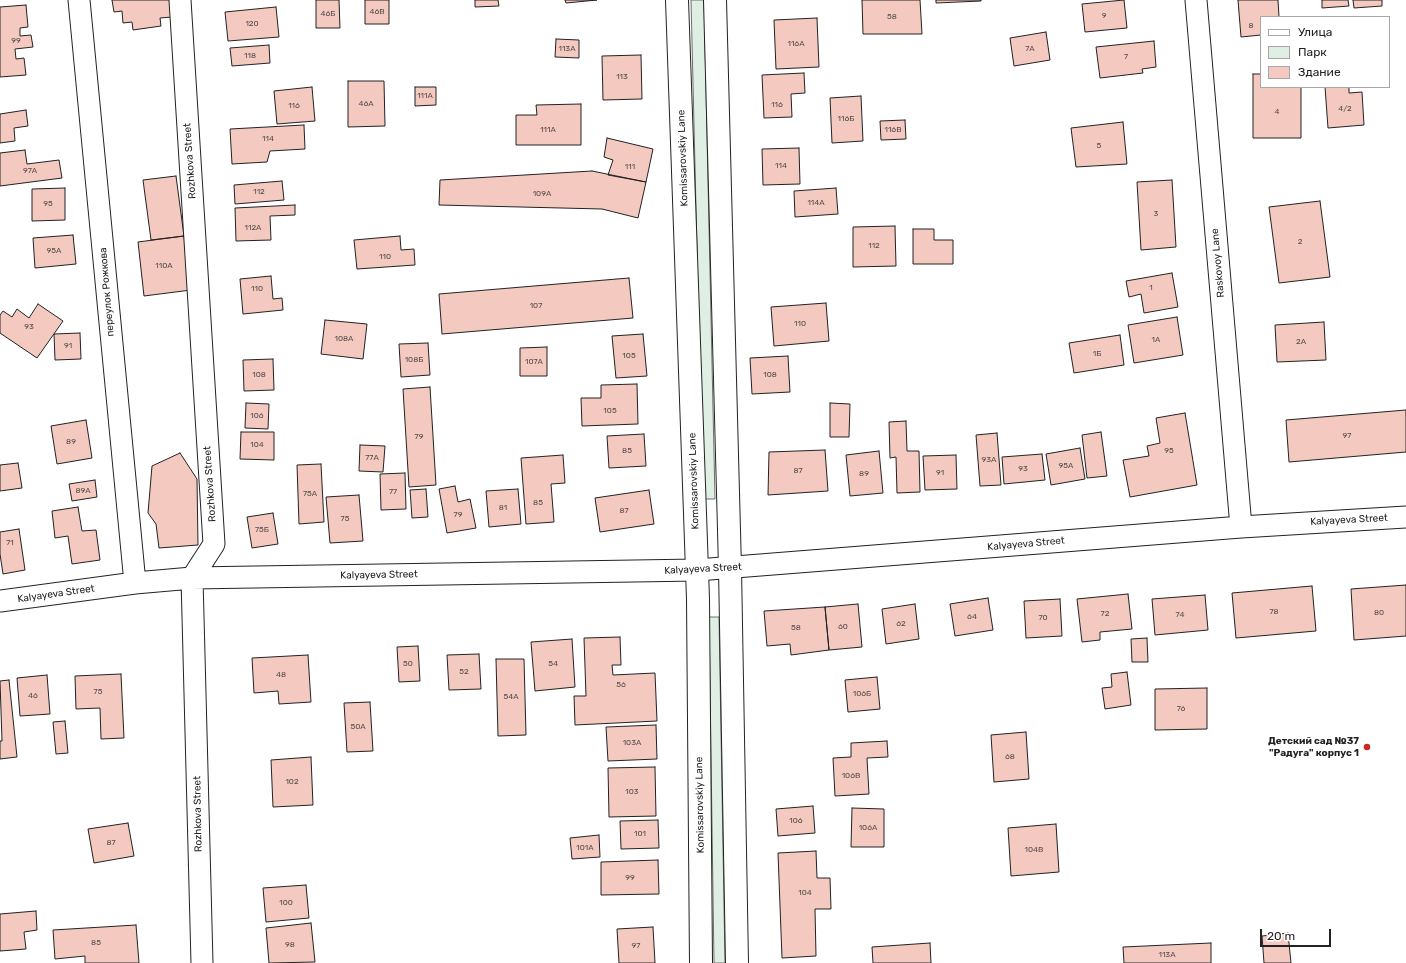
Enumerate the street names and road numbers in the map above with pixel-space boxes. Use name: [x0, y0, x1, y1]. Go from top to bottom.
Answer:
street label: Komissarovskiy Lane: [675, 110, 691, 206]
street label: Rozhkova Street: [181, 123, 199, 199]
street label: Raskovoy Lane: [1209, 228, 1227, 298]
street label: переулок Рожкова: [97, 247, 117, 337]
street label: Komissarovskiy Lane: [686, 433, 702, 529]
street label: Rozhkova Street: [201, 446, 219, 522]
street label: Kalyayeva Street: [1310, 512, 1388, 528]
street label: Kalyayeva Street: [987, 535, 1065, 553]
street label: Kalyayeva Street: [664, 561, 742, 577]
street label: Kalyayeva Street: [340, 568, 418, 582]
street label: Kalyayeva Street: [17, 583, 95, 605]
street label: Komissarovskiy Lane: [693, 757, 707, 853]
street label: Rozhkova Street: [191, 776, 205, 852]

